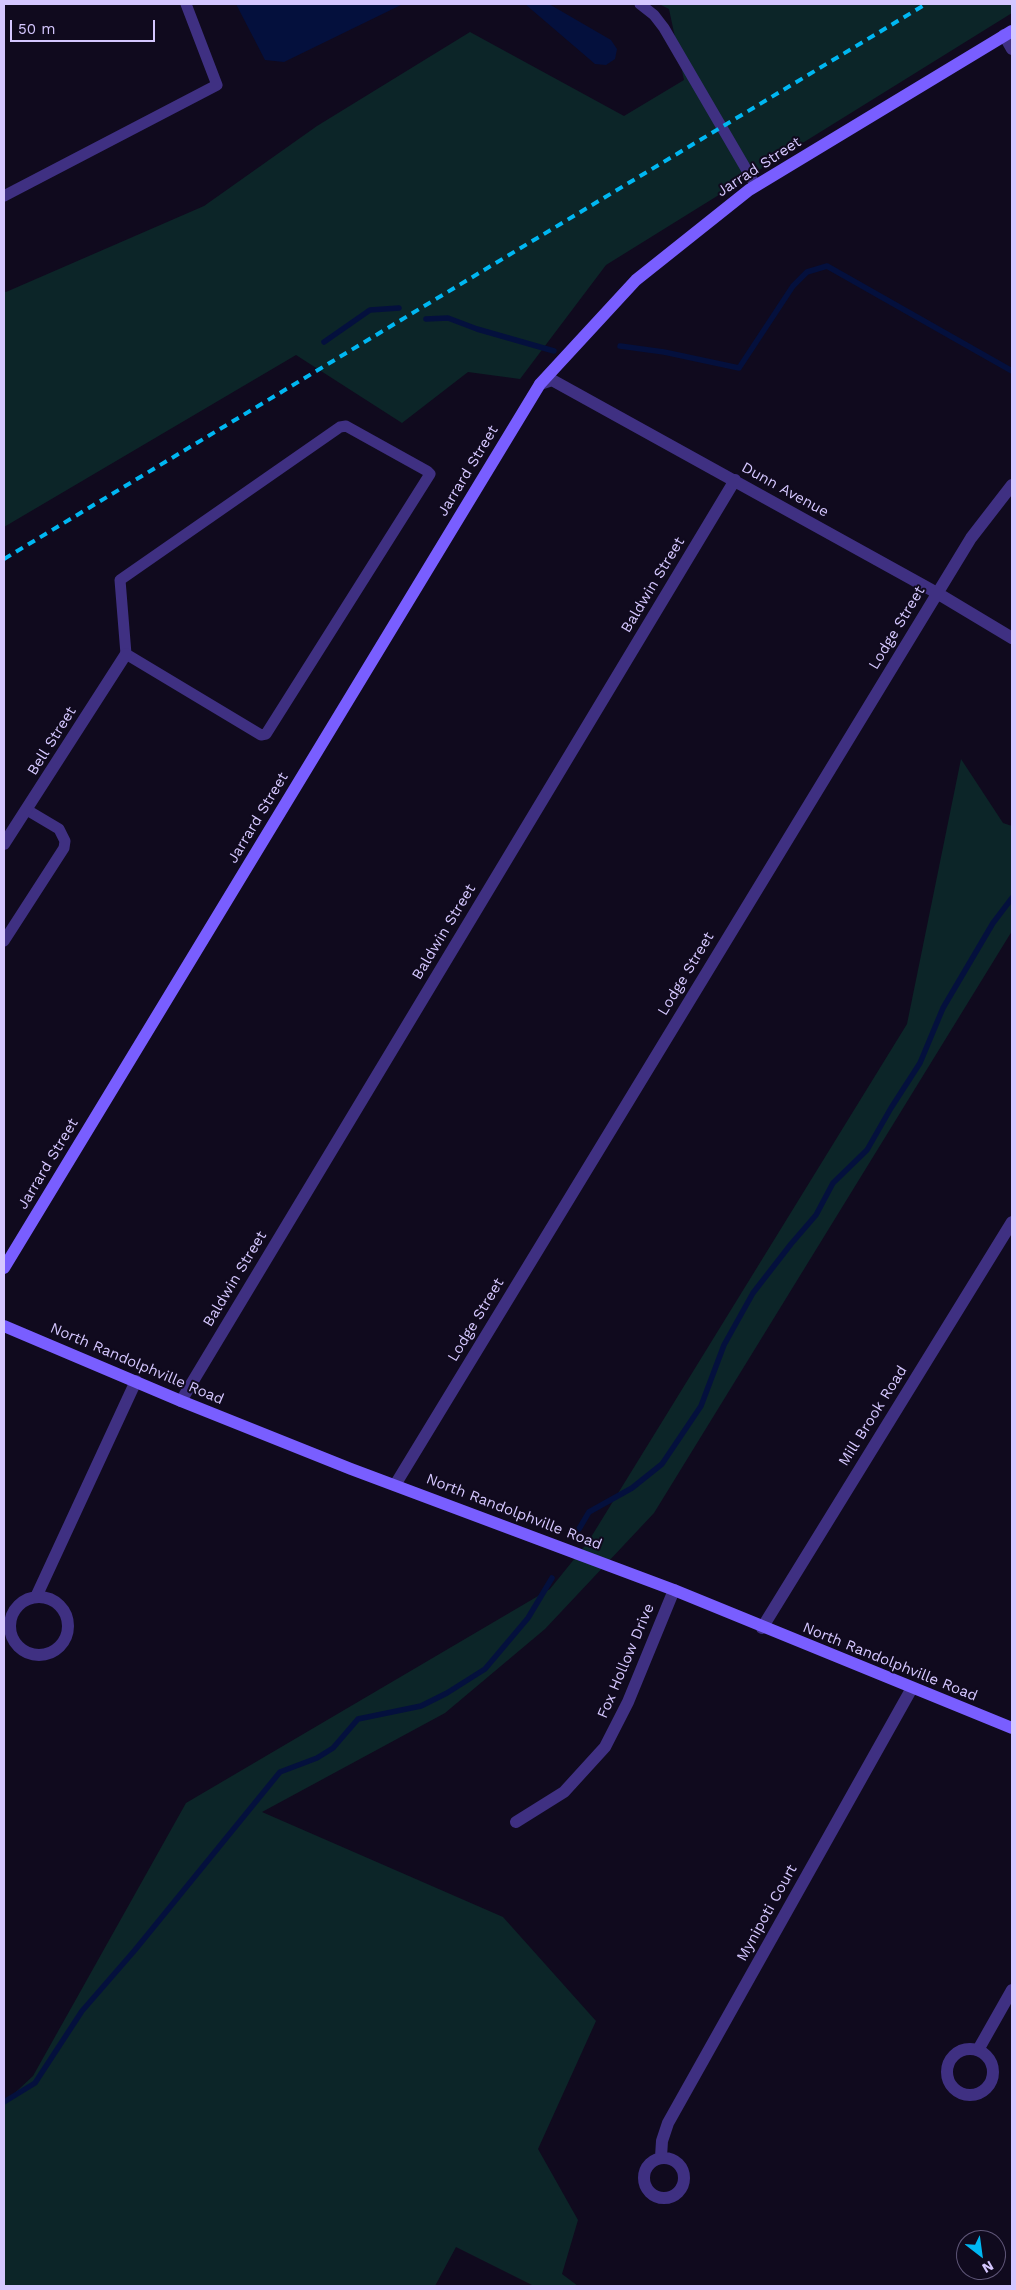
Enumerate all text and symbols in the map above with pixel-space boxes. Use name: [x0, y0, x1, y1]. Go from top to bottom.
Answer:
scale bar: [12, 10, 158, 42]
text: 50 m: [18, 20, 55, 38]
street label: Jarrad Street: [713, 133, 805, 201]
street label: Jarrard Street: [434, 422, 502, 520]
street label: Dunn Avenue: [738, 459, 832, 521]
street label: Baldwin Street: [617, 534, 689, 636]
street label: Lodge Street: [865, 583, 929, 673]
street label: Bell Street: [24, 703, 80, 779]
street label: Jarrard Street: [224, 769, 292, 867]
street label: Baldwin Street: [408, 881, 480, 983]
street label: Lodge Street: [654, 929, 718, 1019]
street label: Jarrard Street: [14, 1115, 82, 1213]
street label: Baldwin Street: [199, 1228, 271, 1330]
street label: Lodge Street: [444, 1275, 508, 1365]
street label: North Randolphville Road: [47, 1319, 227, 1409]
street label: Mill Brook Road: [835, 1362, 911, 1470]
street label: North Randolphville Road: [424, 1470, 604, 1554]
street label: Fox Hollow Drive: [594, 1601, 658, 1721]
street label: North Randolphville Road: [800, 1619, 980, 1705]
street label: Mynipoti Court: [733, 1861, 801, 1965]
north arrow: [956, 2230, 1006, 2280]
text: N: [980, 2258, 996, 2277]

